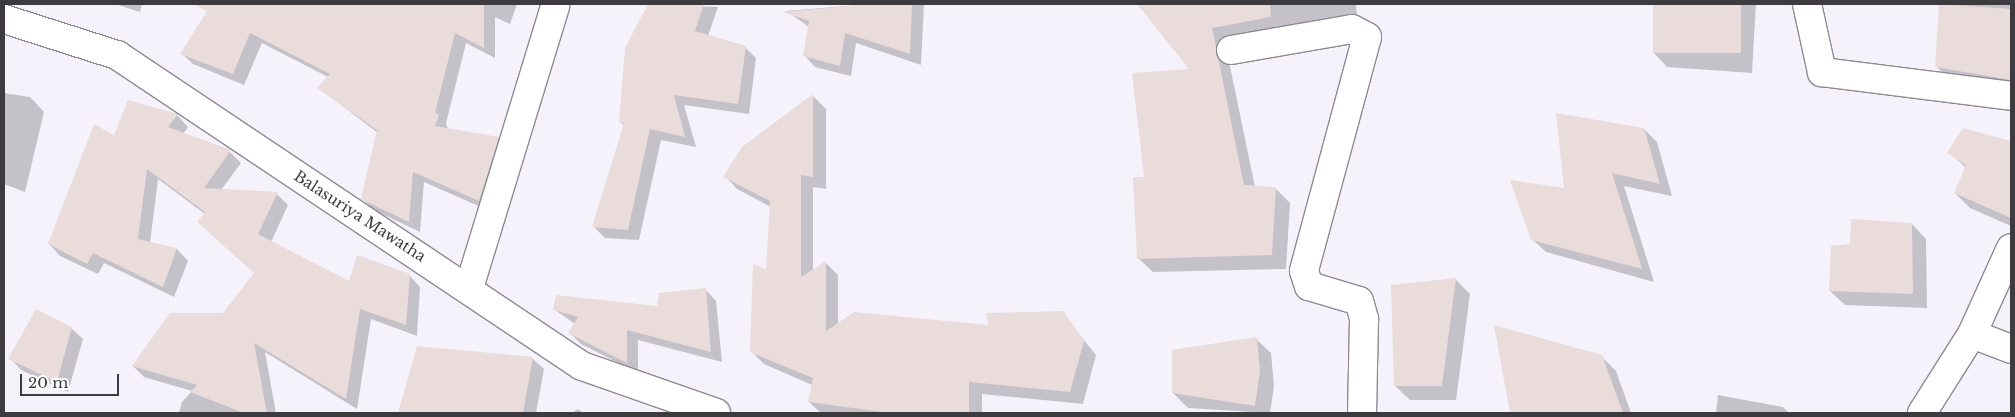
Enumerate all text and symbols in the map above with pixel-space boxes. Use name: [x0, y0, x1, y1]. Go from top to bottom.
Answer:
street label: Balasuriya Mawatha: [291, 167, 429, 265]
scale bar: [22, 364, 121, 396]
text: 20 m: [28, 373, 68, 392]

